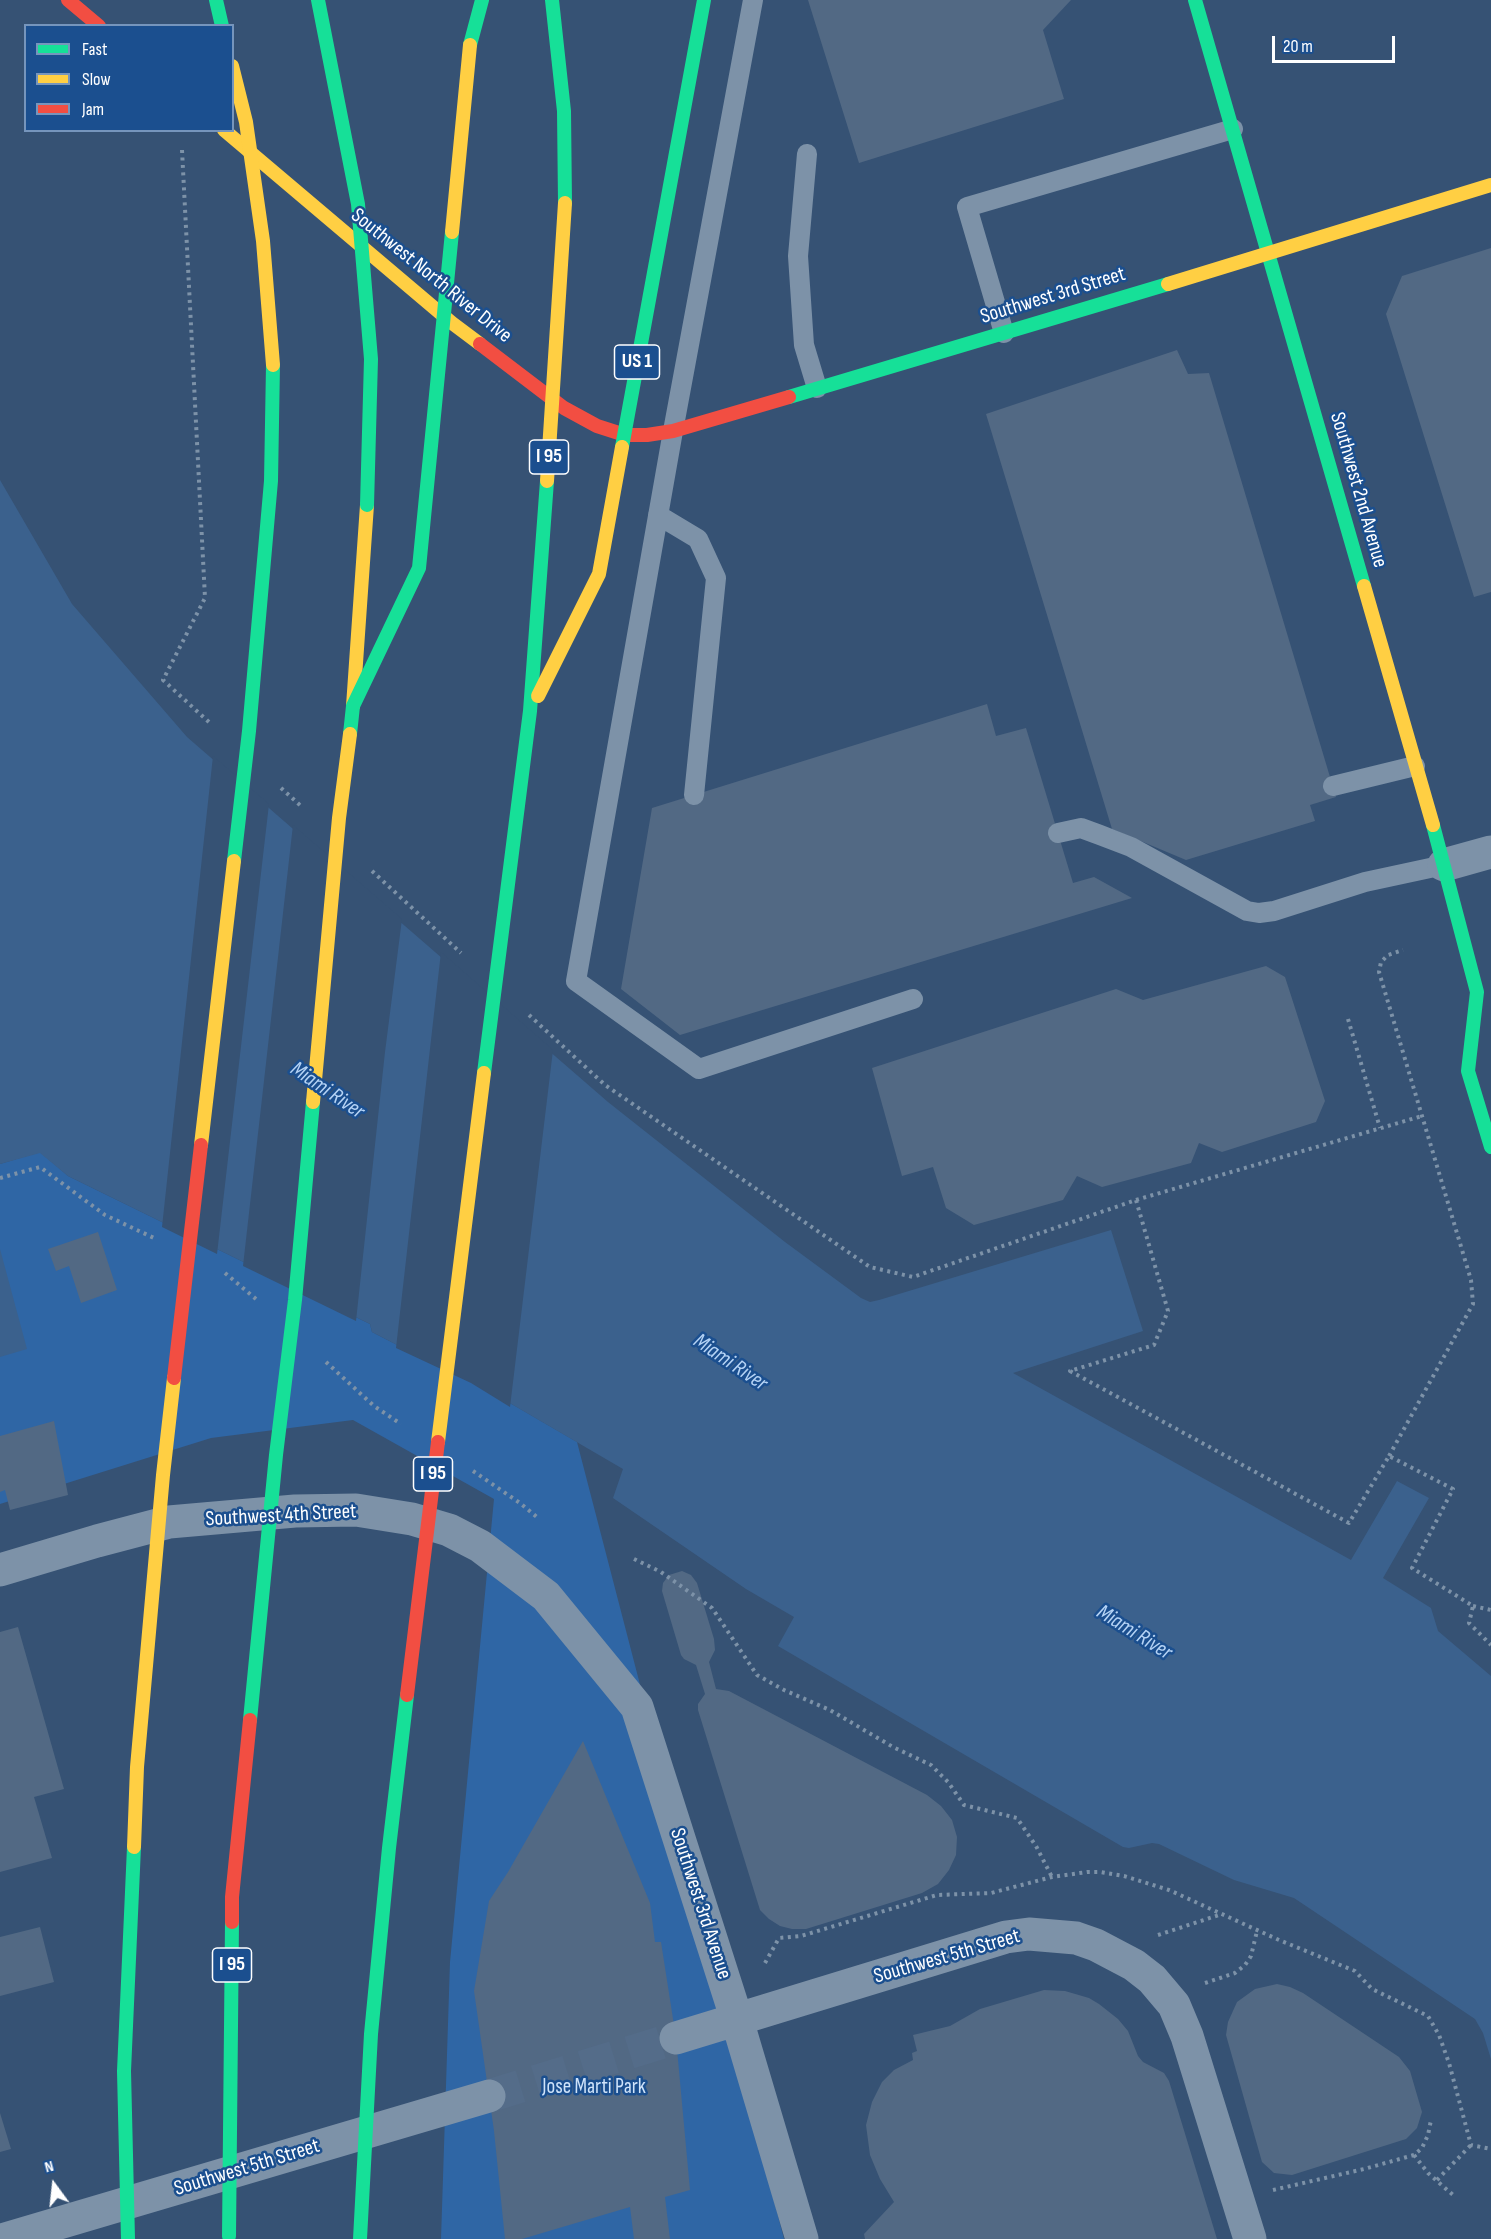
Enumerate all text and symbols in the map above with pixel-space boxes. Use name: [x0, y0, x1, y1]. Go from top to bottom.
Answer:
legend: [24, 24, 234, 132]
scale bar: [1275, 24, 1398, 62]
text: 20 m: [1283, 36, 1313, 57]
text: Fast: [82, 39, 107, 60]
text: Slow: [82, 69, 111, 90]
text: Jam: [82, 99, 104, 120]
street label: Southwest North River Drive: [345, 203, 517, 349]
street label: Southwest 3rd Street: [978, 262, 1128, 330]
road number: US 1: [614, 345, 660, 379]
street label: Southwest 2nd Avenue: [1324, 409, 1392, 571]
road number: I 95: [530, 440, 568, 474]
water label: Miami River: [285, 1057, 369, 1125]
water label: Miami River: [688, 1329, 772, 1397]
road number: I 95: [414, 1457, 452, 1491]
street label: Southwest 4th Street: [205, 1499, 357, 1533]
water label: Miami River: [1091, 1600, 1177, 1666]
street label: Southwest 3rd Avenue: [664, 1825, 736, 1983]
street label: Southwest 5th Street: [871, 1924, 1023, 1990]
road number: I 95: [212, 1948, 252, 1982]
park label: Jose Marti Park: [542, 2075, 646, 2101]
street label: Southwest 5th Street: [171, 2134, 323, 2202]
north arrow: [24, 2155, 84, 2215]
text: N: [43, 2157, 56, 2177]

